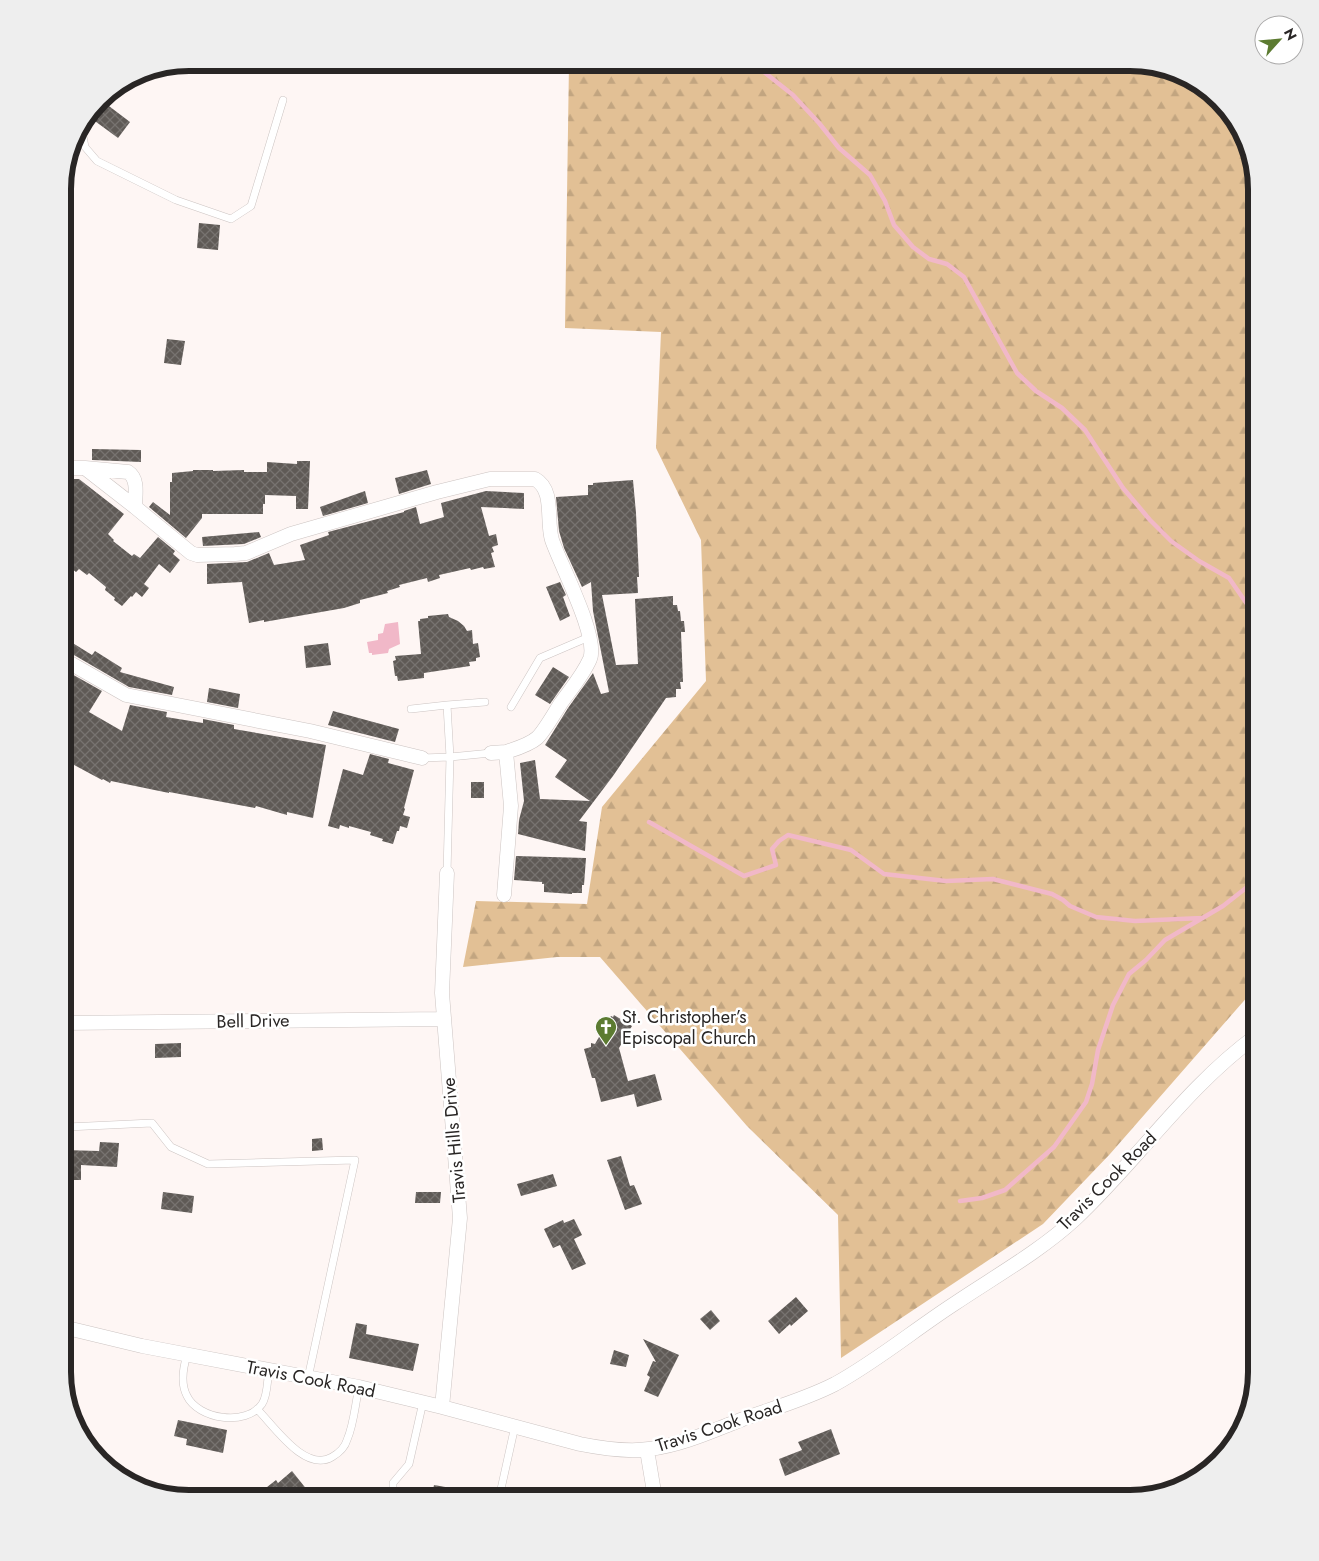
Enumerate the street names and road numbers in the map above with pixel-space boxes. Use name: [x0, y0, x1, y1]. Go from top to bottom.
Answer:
street label: Bell Drive: [216, 1007, 290, 1035]
street label: Travis Hills Drive: [436, 1076, 472, 1204]
street label: Travis Cook Road: [1051, 1125, 1163, 1237]
street label: Travis Cook Road: [244, 1354, 378, 1404]
street label: Travis Cook Road: [653, 1393, 785, 1459]

